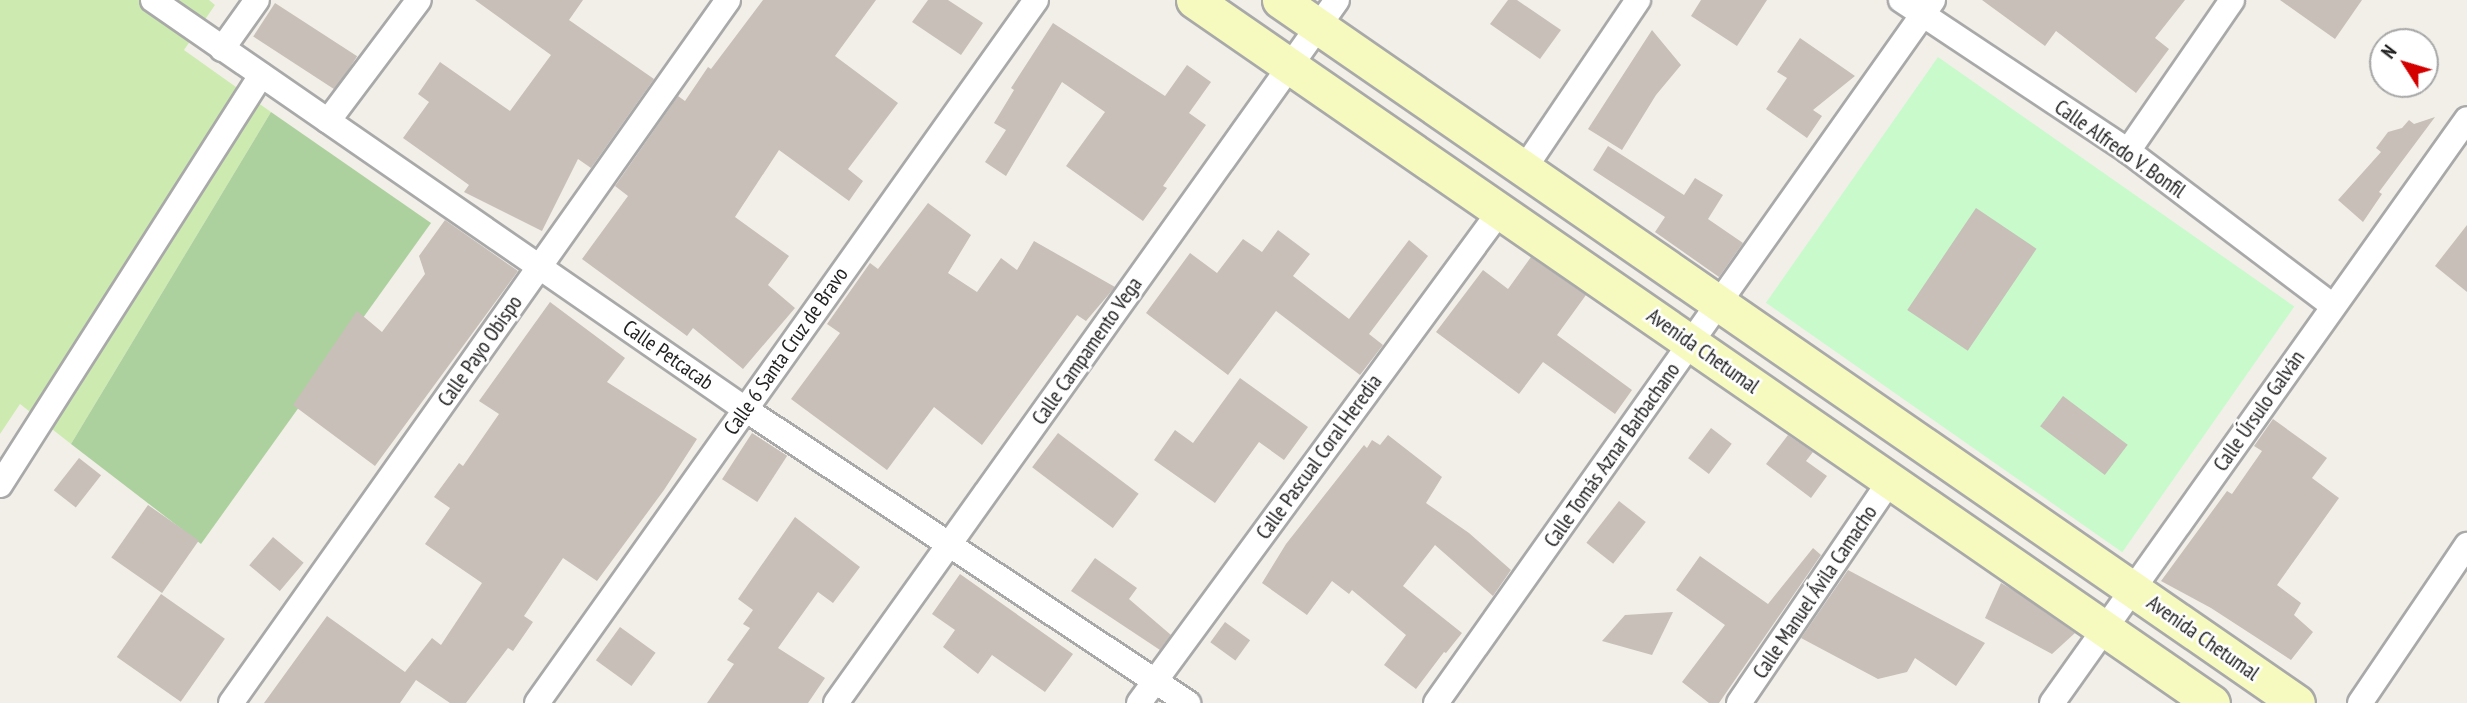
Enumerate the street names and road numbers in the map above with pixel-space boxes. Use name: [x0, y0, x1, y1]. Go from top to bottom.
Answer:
street label: Calle Alfredo V. Bonfil: [2049, 94, 2191, 204]
street label: Calle 6 Santa Cruz de Bravo: [718, 262, 854, 440]
street label: Calle Campamento Vega: [1026, 272, 1148, 430]
street label: Calle Payo Obispo: [432, 291, 528, 411]
street label: Avenida Chetumal: [1642, 303, 1764, 399]
street label: Calle Petcacab: [618, 315, 718, 395]
street label: Calle Úrsulo Galván: [2208, 346, 2310, 476]
street label: Calle Tomás Aznar Barbachano: [1538, 357, 1686, 553]
street label: Calle Pascual Coral Heredia: [1251, 370, 1387, 544]
street label: Calle Manuel Ávila Camacho: [1747, 500, 1883, 684]
street label: Avenida Chetumal: [2142, 590, 2264, 686]

